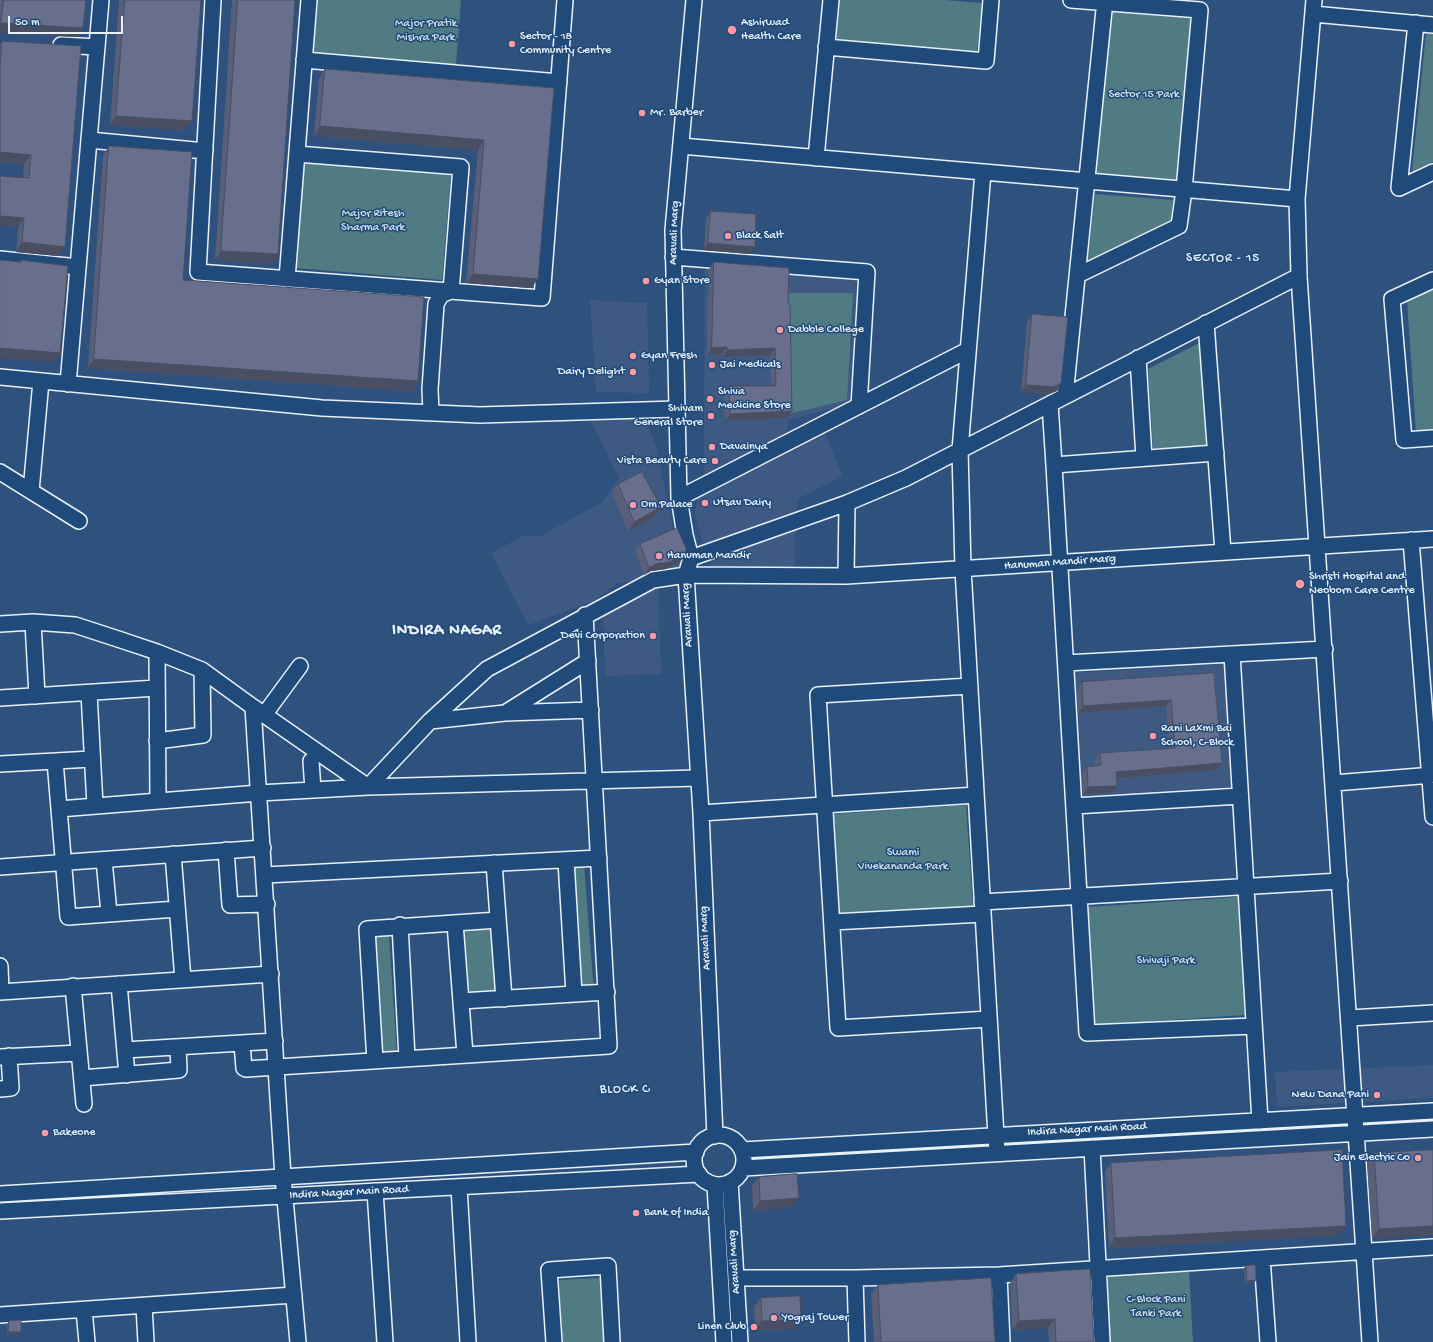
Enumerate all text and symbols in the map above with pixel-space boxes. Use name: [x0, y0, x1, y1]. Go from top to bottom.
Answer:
scale bar: [10, 8, 125, 34]
text: 50 m: [15, 16, 40, 30]
place label: Ashirwad Health Care: [741, 16, 801, 44]
park label: Major Pratik Mishra Park: [395, 17, 457, 45]
marker: Ashirwad Health Care: [726, 24, 738, 36]
place label: Sector - 18 Community Centre: [520, 30, 611, 58]
marker: Sector - 18 Community Centre: [507, 39, 517, 49]
park label: Sector 15 Park: [1109, 88, 1179, 102]
place label: Mr. Barber: [650, 106, 703, 120]
marker: Mr. Barber: [637, 108, 647, 118]
street label: Aravali Marg: [667, 201, 683, 265]
park label: Major Ritesh Sharma Park: [341, 207, 405, 235]
place label: Black Salt: [736, 229, 783, 243]
marker: Black Salt: [723, 231, 733, 241]
district label: SECTOR - 15: [1186, 251, 1260, 267]
place label: Gyan Store: [654, 274, 710, 288]
marker: Gyan Store: [641, 276, 651, 286]
place label: Dabble College: [788, 323, 864, 337]
marker: Dabble College: [775, 325, 785, 335]
place label: Gyan Fresh: [641, 349, 697, 363]
marker: Gyan Fresh: [628, 351, 638, 361]
place label: Jai Medicals: [720, 358, 780, 372]
marker: Jai Medicals: [707, 360, 717, 370]
place label: Dairy Delight: [557, 365, 625, 379]
marker: Dairy Delight: [628, 367, 638, 377]
place label: Shiva Medicine Store: [718, 385, 791, 413]
marker: Shiva Medicine Store: [705, 394, 715, 404]
place label: Shivam General Store: [634, 402, 703, 430]
marker: Shivam General Store: [706, 411, 716, 421]
place label: Davainya: [720, 440, 767, 454]
marker: Davainya: [707, 442, 717, 452]
place label: Vista Beauty Care: [617, 454, 707, 468]
marker: Vista Beauty Care: [710, 456, 720, 466]
place label: Utsav Dairy: [713, 496, 771, 510]
place label: Om Palace: [641, 498, 692, 512]
marker: Utsav Dairy: [700, 498, 710, 508]
marker: Om Palace: [628, 500, 638, 510]
place label: Hanuman Mandir: [667, 549, 750, 563]
marker: Hanuman Mandir: [654, 551, 664, 561]
street label: Hanuman Mandir Marg: [1004, 552, 1116, 574]
place label: Shristi Hospital and Neoborn Care Centre: [1309, 570, 1415, 598]
marker: Shristi Hospital and Neoborn Care Centre: [1294, 578, 1306, 590]
street label: Aravali Marg: [679, 583, 697, 647]
district label: INDIRA NAGAR: [392, 622, 502, 642]
place label: Devi Corporation: [561, 629, 645, 643]
marker: Devi Corporation: [648, 631, 658, 641]
place label: Rani Laxmi Bai School, C-Block: [1161, 722, 1234, 750]
marker: Rani Laxmi Bai School, C-Block: [1148, 731, 1158, 741]
park label: Swami Vivekananda Park: [858, 846, 948, 874]
street label: Aravali Marg: [697, 906, 715, 970]
park label: Shivaji Park: [1137, 954, 1195, 968]
district label: BLOCK C: [600, 1082, 650, 1098]
place label: New Dana Pani: [1292, 1088, 1369, 1102]
marker: New Dana Pani: [1372, 1090, 1382, 1100]
street label: Indira Nagar Main Road: [1027, 1120, 1147, 1140]
place label: Bakeone: [53, 1126, 95, 1140]
marker: Bakeone: [40, 1128, 50, 1138]
place label: Jain Electric Co: [1334, 1151, 1410, 1165]
marker: Jain Electric Co: [1413, 1153, 1423, 1163]
street label: Indira Nagar Main Road: [289, 1183, 409, 1203]
place label: Bank of India: [644, 1206, 708, 1220]
marker: Bank of India: [631, 1208, 641, 1218]
street label: Aravali Marg: [726, 1230, 744, 1294]
park label: C-Block Pani Tanki Park: [1126, 1293, 1186, 1321]
place label: Yograj Tower: [782, 1311, 848, 1325]
marker: Yograj Tower: [769, 1313, 779, 1323]
place label: Linen Club: [697, 1320, 746, 1334]
marker: Linen Club: [749, 1322, 759, 1332]

